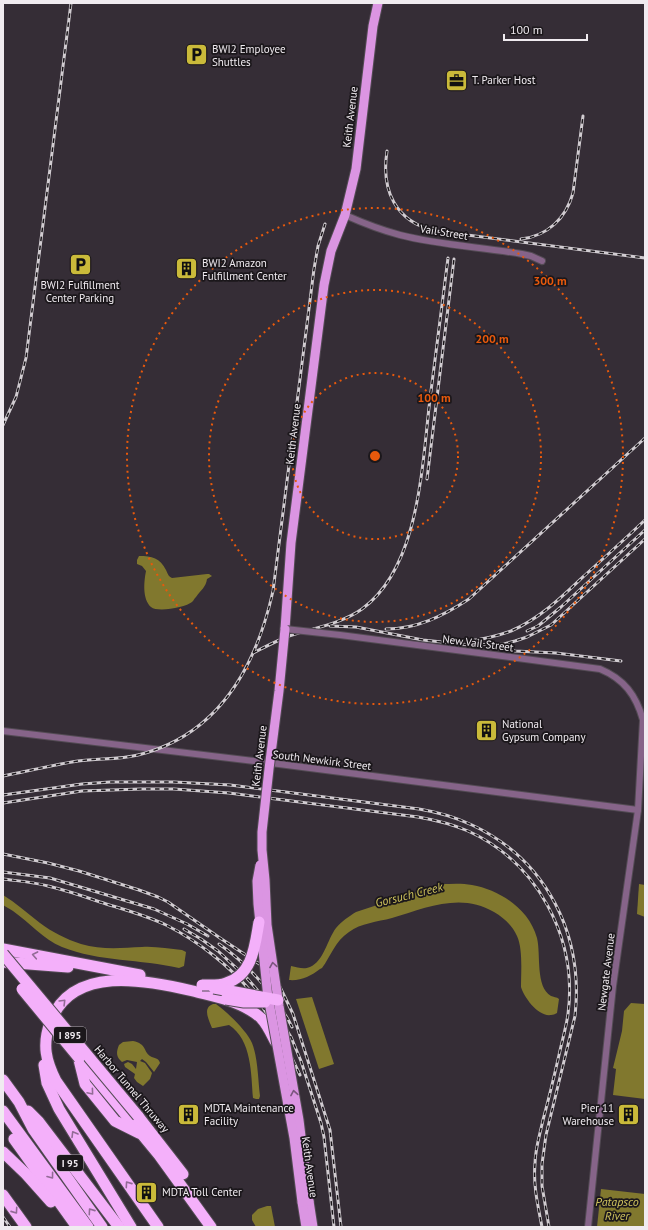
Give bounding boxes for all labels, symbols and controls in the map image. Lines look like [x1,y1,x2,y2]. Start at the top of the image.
scale bar [504,16,587,42]
text: 100 m [510,22,543,37]
parking icon: BWI2 Employee Shuttles [183,42,209,68]
place label: BWI2 Employee Shuttles [212,42,286,69]
office icon: T. Parker Host [444,67,470,93]
place label: T. Parker Host [472,73,536,87]
street label: Keith Avenue [339,85,361,148]
street label: Vail Street [418,221,469,243]
parking icon: BWI2 Fulfillment Center Parking [67,252,93,278]
building icon: BWI2 Amazon Fulfillment Center [173,256,199,282]
place label: BWI2 Amazon Fulfillment Center [202,256,287,283]
text: 300 m [533,273,567,288]
place label: BWI2 Fulfillment Center Parking [40,278,120,305]
text: 200 m [475,331,509,346]
text: 100 m [417,390,451,405]
street label: Keith Avenue [282,402,304,465]
centre of rings [368,449,382,463]
street label: New Vail Street [442,632,515,654]
building icon: National Gypsum Company [473,717,499,743]
place label: National Gypsum Company [502,717,586,744]
street label: Keith Avenue [248,724,270,787]
street label: South Newkirk Street [272,747,372,773]
water label: Gorsuch Creek [374,879,445,910]
street label: Newgate Avenue [594,932,618,1012]
one-way arrow [32,951,38,959]
one-way arrow [269,962,277,968]
one-way arrow [59,999,66,1007]
road number: I 895 [54,1027,86,1043]
street label: Harbor Tunnel Thruway [91,1043,173,1136]
one-way arrow [87,1087,94,1095]
one-way arrow [290,1090,299,1096]
building icon: MDTA Maintenance Facility [175,1101,201,1127]
place label: MDTA Maintenance Facility [204,1101,294,1128]
place label: Pier 11 Warehouse [562,1101,614,1128]
building icon: Pier 11 Warehouse [616,1101,642,1127]
one-way arrow [72,1131,79,1138]
street label: Keith Avenue [299,1136,321,1199]
road number: I 95 [57,1155,83,1171]
one-way arrow [46,1172,53,1179]
building icon: MDTA Toll Center [134,1179,160,1205]
one-way arrow [125,1181,133,1188]
place label: MDTA Toll Center [162,1185,242,1199]
water label: Patapsco River [595,1194,639,1223]
one-way arrow [10,1207,18,1214]
one-way arrow [88,1208,96,1215]

